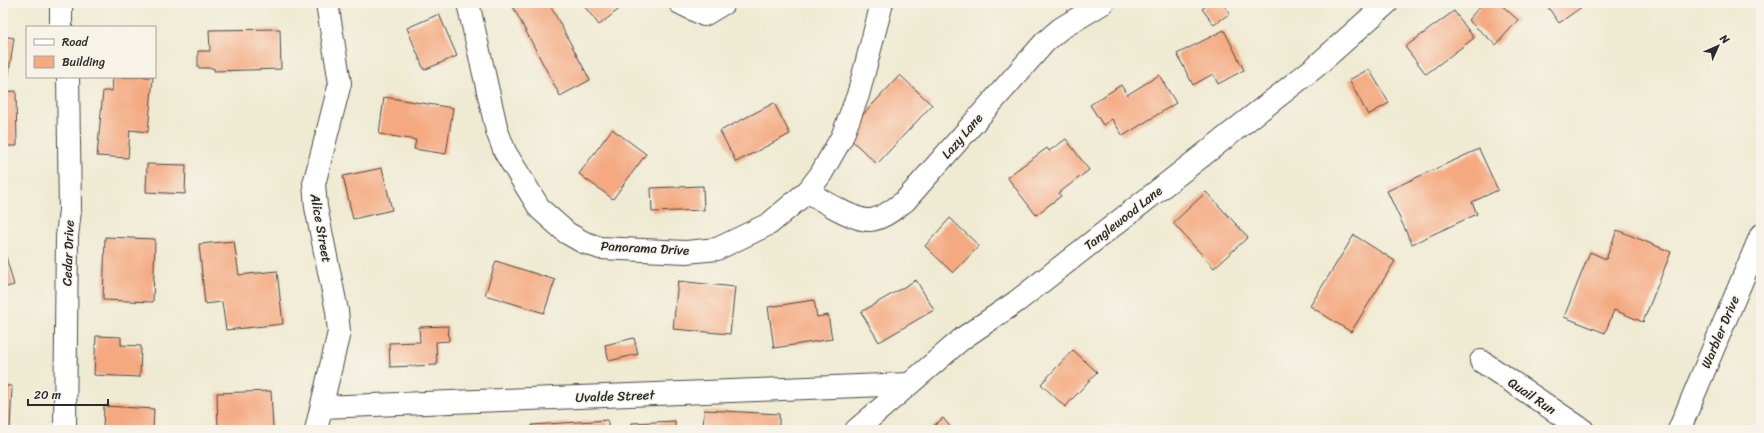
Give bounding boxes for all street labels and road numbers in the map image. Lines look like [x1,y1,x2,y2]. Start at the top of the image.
street label: Lazy Lane [935,108,989,164]
street label: Tanglewood Lane [1079,180,1167,256]
street label: Alice Street [303,191,338,265]
street label: Cedar Drive [55,219,81,287]
street label: Panorama Drive [600,234,690,262]
street label: Warbler Drive [1694,292,1746,372]
street label: Quail Run [1503,371,1561,421]
street label: Uvalde Street [575,383,656,409]

